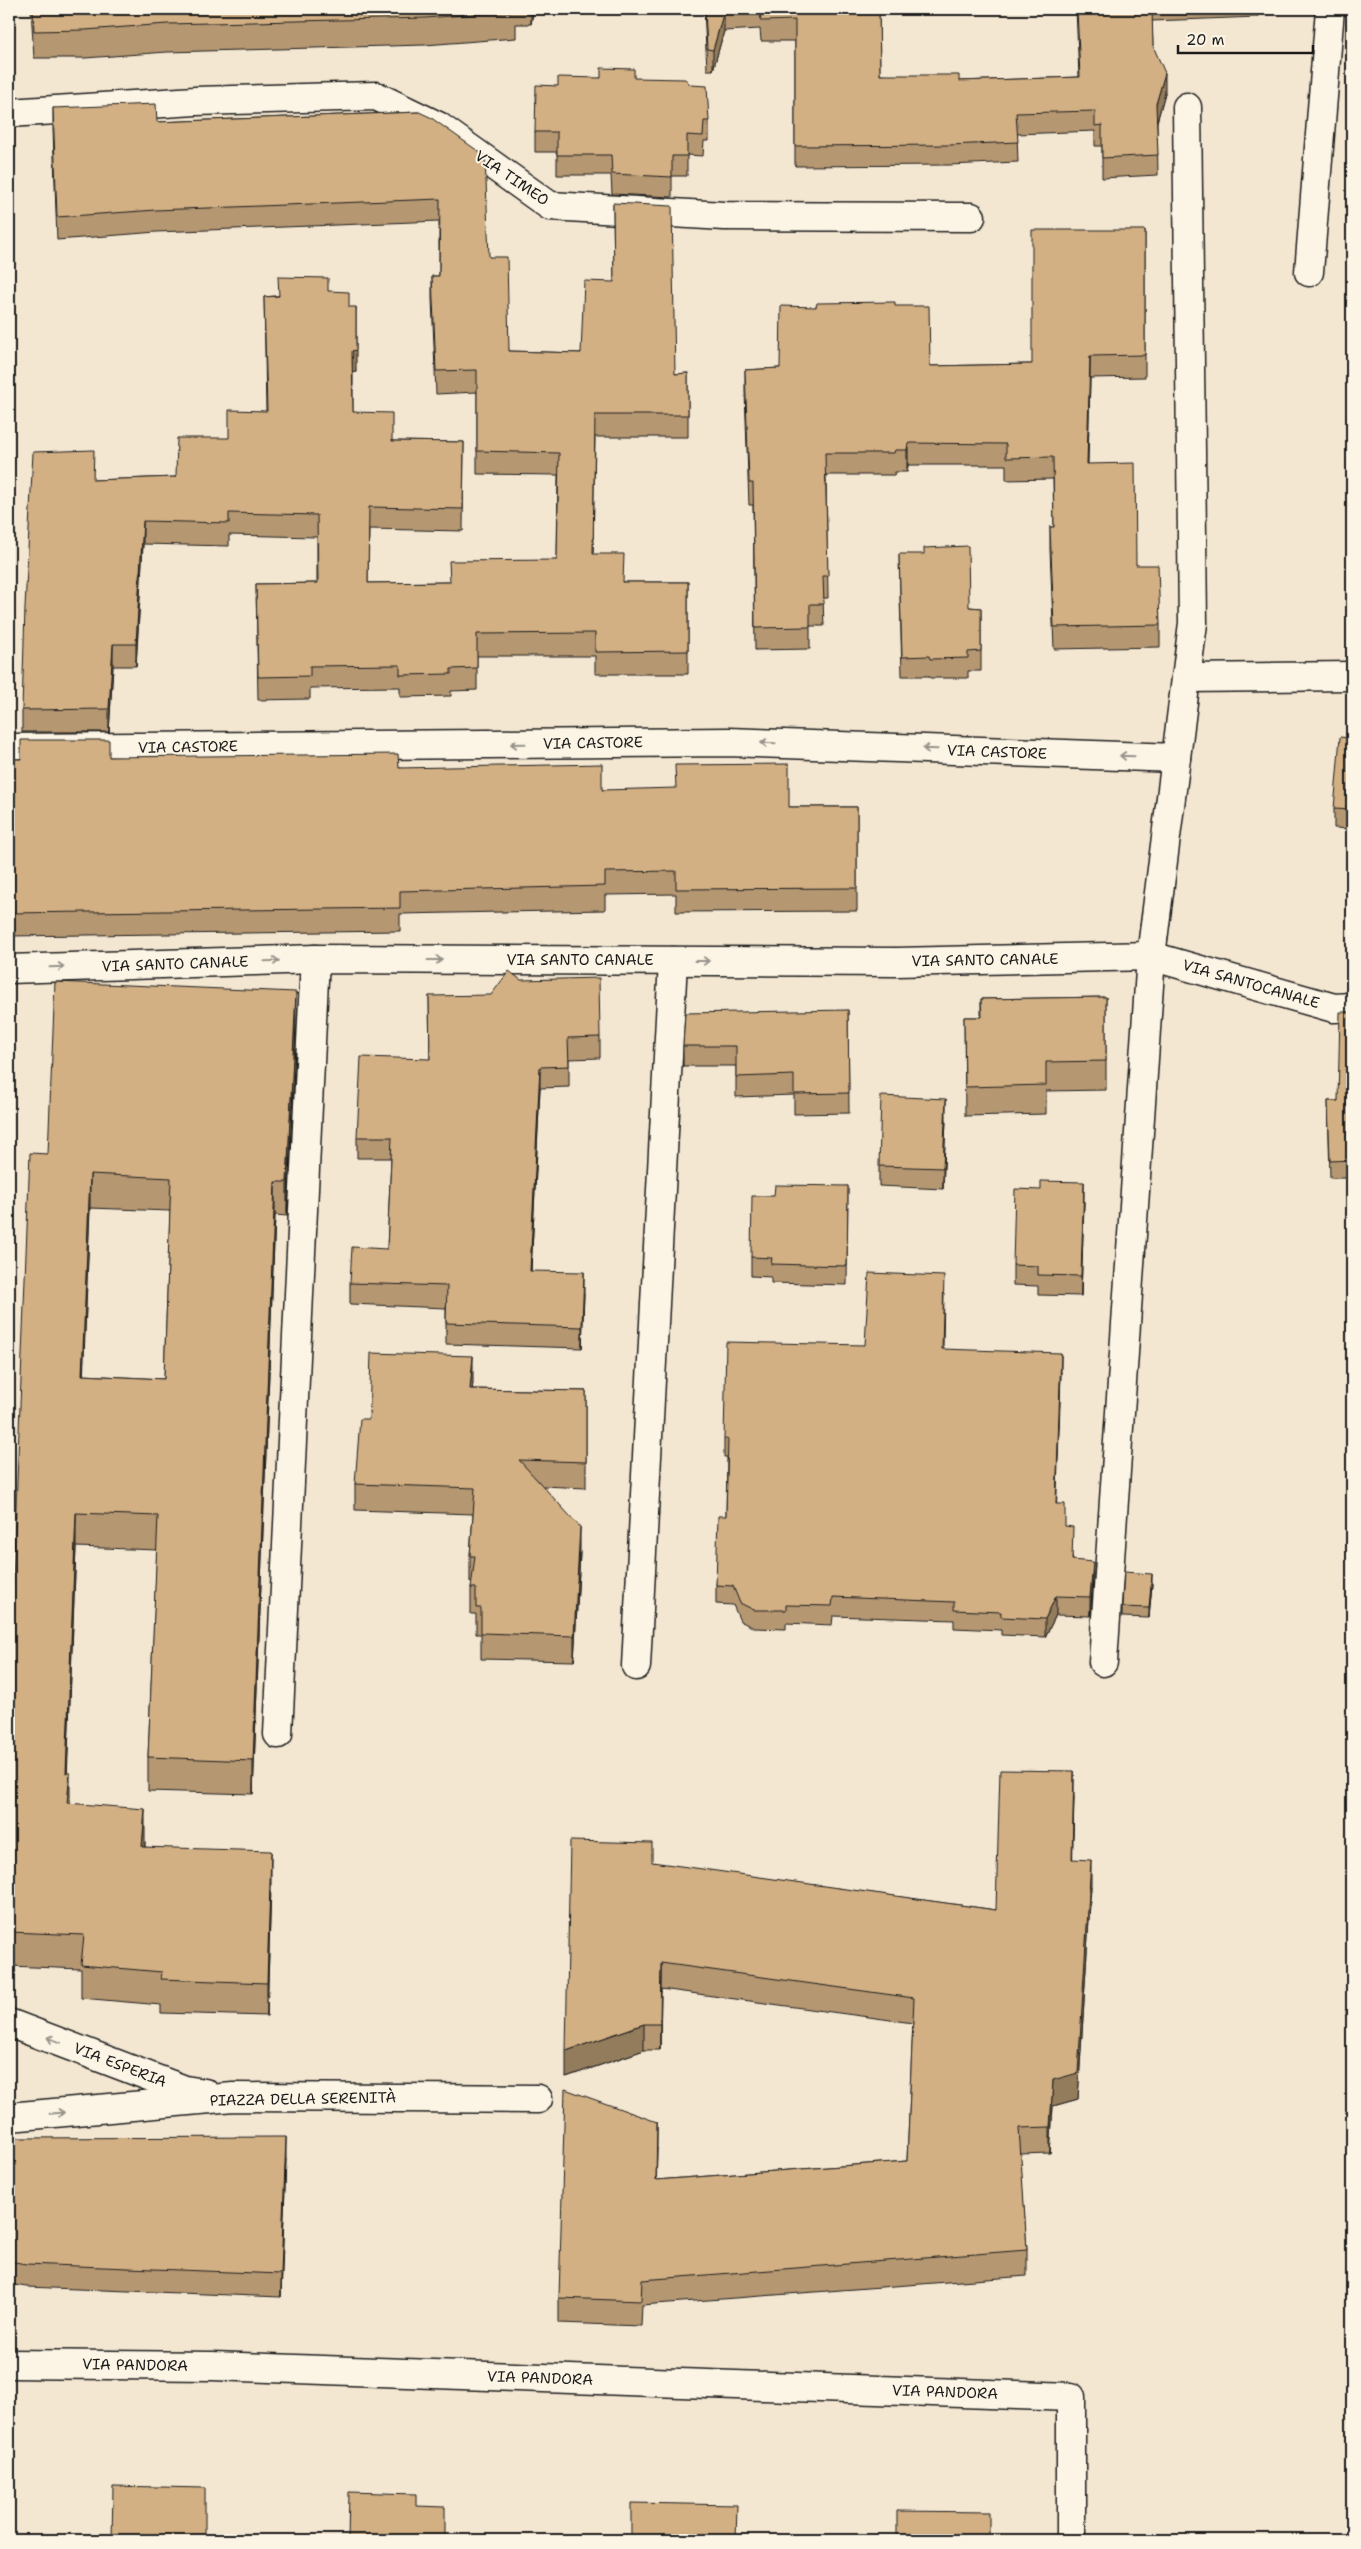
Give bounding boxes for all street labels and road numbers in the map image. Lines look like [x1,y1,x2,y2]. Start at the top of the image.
street label: VIA TIMEO [471,146,553,210]
street label: VIA CASTORE [543,732,643,754]
street label: VIA CASTORE [138,736,238,758]
street label: VIA CASTORE [947,740,1047,764]
street label: VIA SANTO CANALE [911,949,1059,971]
street label: VIA SANTO CANALE [506,950,654,970]
street label: VIA SANTO CANALE [101,951,249,977]
street label: VIA SANTOCANALE [1180,955,1322,1013]
street label: VIA ESPERIA [71,2038,170,2092]
street label: PIAZZA DELLA SERENITÀ [209,2086,397,2111]
street label: VIA PANDORA [82,2354,188,2376]
street label: VIA PANDORA [487,2366,593,2390]
street label: VIA PANDORA [892,2380,998,2404]

